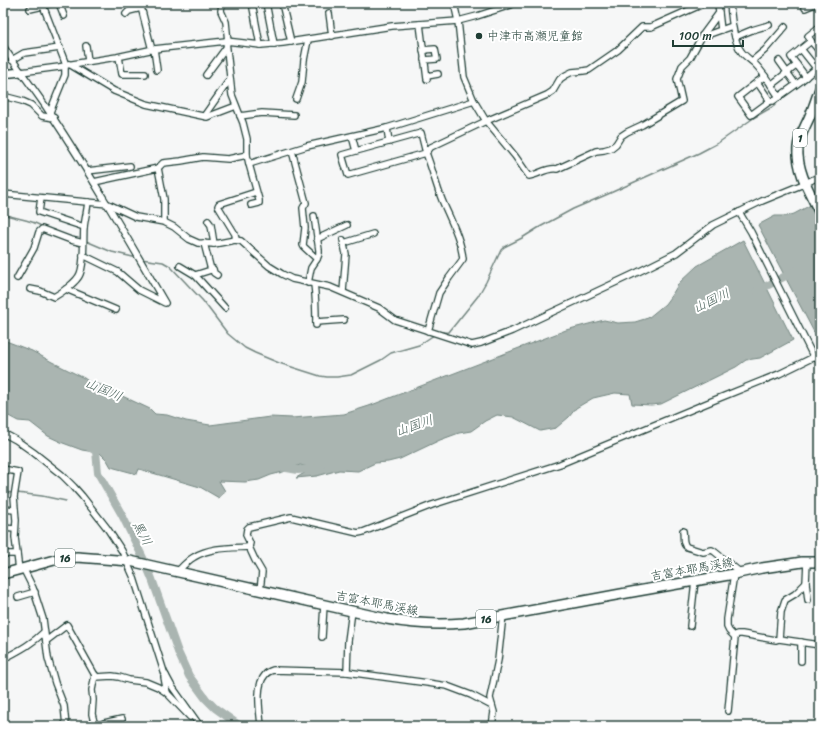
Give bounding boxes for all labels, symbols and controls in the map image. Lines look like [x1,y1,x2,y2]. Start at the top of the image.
scale bar [673,22,743,48]
place label: 中津市高瀬児童館 [487,25,583,47]
text: 100 m [679,25,712,47]
marker: 中津市高瀬児童館 [474,31,484,41]
road number: 1 [793,129,807,147]
water label: 山国川 [689,282,734,319]
water label: 山国川 [81,371,126,408]
water label: 山国川 [392,408,436,443]
water label: 黒川 [126,516,159,550]
road number: 16 [55,549,75,567]
street label: 吉富本耶馬渓線 [649,551,735,587]
street label: 吉富本耶馬渓線 [334,584,420,622]
road number: 16 [476,610,496,628]

